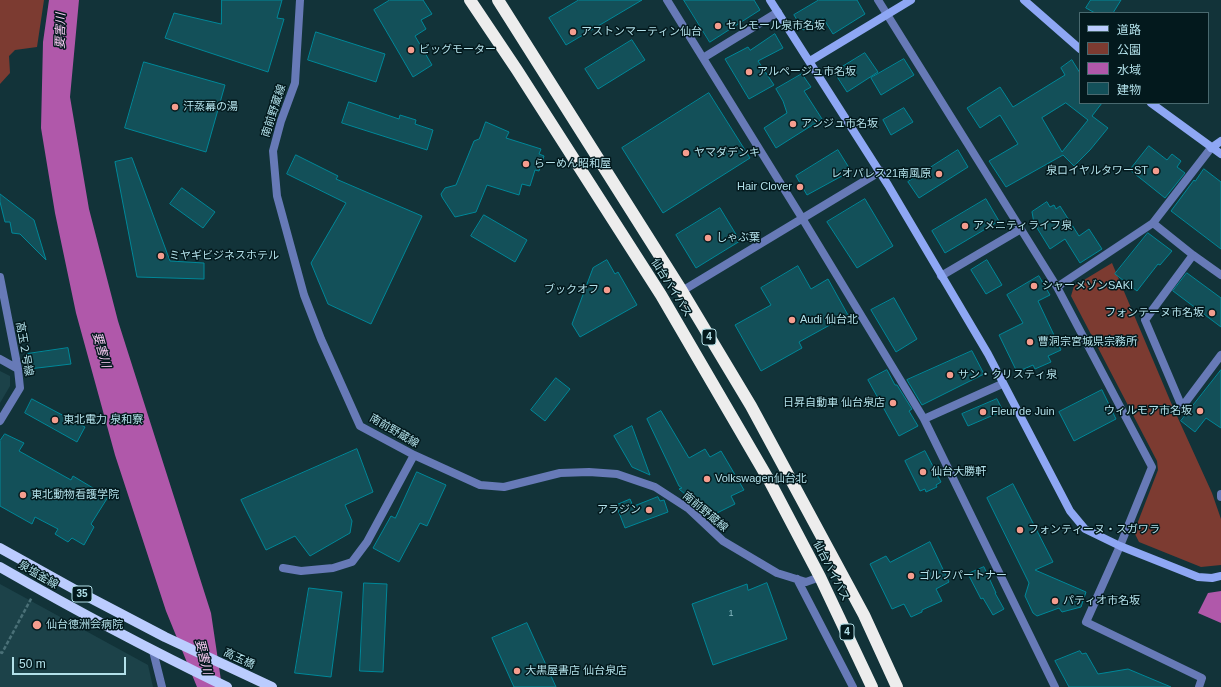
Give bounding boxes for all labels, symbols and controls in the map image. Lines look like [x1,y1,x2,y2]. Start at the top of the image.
legend [1079,12,1209,104]
water label: 要害川 [53,13,69,49]
place label: セレモール泉市名坂 [726,19,825,33]
marker: セレモール泉市名坂 [713,21,723,31]
text: 道路 [1117,23,1141,37]
place label: アストンマーティン仙台 [581,25,702,39]
marker: アストンマーティン仙台 [568,27,578,37]
place label: ビッグモーター [419,43,496,57]
text: 公園 [1117,43,1141,57]
marker: ビッグモーター [406,45,416,55]
text: 水域 [1117,63,1141,77]
place label: アルページュ市名坂 [757,65,856,79]
marker: アルページュ市名坂 [744,67,754,77]
street label: 南前野蔵線 [259,83,289,139]
text: 建物 [1117,83,1141,97]
place label: 汗蒸幕の湯 [183,100,238,114]
marker: 汗蒸幕の湯 [170,102,180,112]
place label: アンジュ市名坂 [801,117,878,131]
marker: アンジュ市名坂 [788,119,798,129]
place label: ヤマダデンキ [694,146,760,160]
marker: ヤマダデンキ [681,148,691,158]
place label: らーめん昭和屋 [534,157,611,171]
marker: らーめん昭和屋 [521,159,531,169]
place label: 泉ロイヤルタワーST [1046,164,1148,178]
marker: 泉ロイヤルタワーST [1151,166,1161,176]
place label: レオパレス21南風原 [831,167,931,181]
marker: レオパレス21南風原 [934,169,944,179]
place label: Hair Clover [737,180,792,194]
marker: Hair Clover [795,182,805,192]
place label: アメニティライフ泉 [973,219,1072,233]
marker: アメニティライフ泉 [960,221,970,231]
place label: しゃぶ葉 [716,231,760,245]
marker: しゃぶ葉 [703,233,713,243]
place label: ミヤギビジネスホテル [169,249,279,263]
marker: ミヤギビジネスホテル [156,251,166,261]
street label: 仙台バイパス [648,257,694,319]
place label: シャーメゾンSAKI [1042,279,1133,293]
marker: シャーメゾンSAKI [1029,281,1039,291]
place label: ブックオフ [544,283,599,297]
marker: ブックオフ [602,285,612,295]
place label: フォンテーヌ市名坂 [1105,306,1204,320]
marker: フォンテーヌ市名坂 [1207,308,1217,318]
place label: Audi 仙台北 [800,313,858,327]
marker: Audi 仙台北 [787,315,797,325]
street label: 高玉２号線 [13,321,35,377]
road number: 4 [702,329,716,345]
water label: 要害川 [89,331,113,369]
place label: 曹洞宗宮城県宗務所 [1038,335,1137,349]
marker: 曹洞宗宮城県宗務所 [1025,337,1035,347]
place label: サン・クリスティ泉 [958,368,1057,382]
marker: サン・クリスティ泉 [945,370,955,380]
place label: 日昇自動車 仙台泉店 [783,396,885,410]
marker: 日昇自動車 仙台泉店 [888,398,898,408]
place label: ウィルモア市名坂 [1104,404,1192,418]
place label: Fleur de Juin [991,405,1055,419]
marker: ウィルモア市名坂 [1195,406,1205,416]
marker: Fleur de Juin [978,407,988,417]
street label: 南前野蔵線 [367,412,421,450]
place label: 東北電力 泉和寮 [63,413,143,427]
marker: 東北電力 泉和寮 [50,415,60,425]
place label: 仙台大勝軒 [931,465,986,479]
marker: 仙台大勝軒 [918,467,928,477]
place label: Volkswagen仙台北 [715,472,807,486]
marker: Volkswagen仙台北 [702,474,712,484]
place label: 東北動物看護学院 [31,488,119,502]
street label: 南前野蔵線 [680,489,730,535]
marker: 東北動物看護学院 [18,490,28,500]
place label: アラジン [597,503,641,517]
marker: アラジン [644,505,654,515]
place label: フォンティーヌ・スガワラ [1028,523,1160,537]
marker: フォンティーヌ・スガワラ [1015,525,1025,535]
street label: 仙台バイパス [810,539,852,603]
street label: 泉塩釜線 [16,558,60,592]
place label: ゴルフパートナー [919,569,1007,583]
marker: ゴルフパートナー [906,571,916,581]
road number: 35 [72,586,92,602]
place label: パティオ市名坂 [1063,594,1140,608]
marker: パティオ市名坂 [1050,596,1060,606]
house number: 1 [728,609,734,619]
place label: 仙台徳洲会病院 [46,618,123,632]
marker: 仙台徳洲会病院 [31,619,43,631]
road number: 4 [840,624,854,640]
water label: 要害川 [192,638,214,676]
street label: 高玉橋 [221,646,257,672]
scale bar [14,649,128,675]
text: 50 m [19,657,46,671]
place label: 大黒屋書店 仙台泉店 [525,664,627,678]
marker: 大黒屋書店 仙台泉店 [512,666,522,676]

